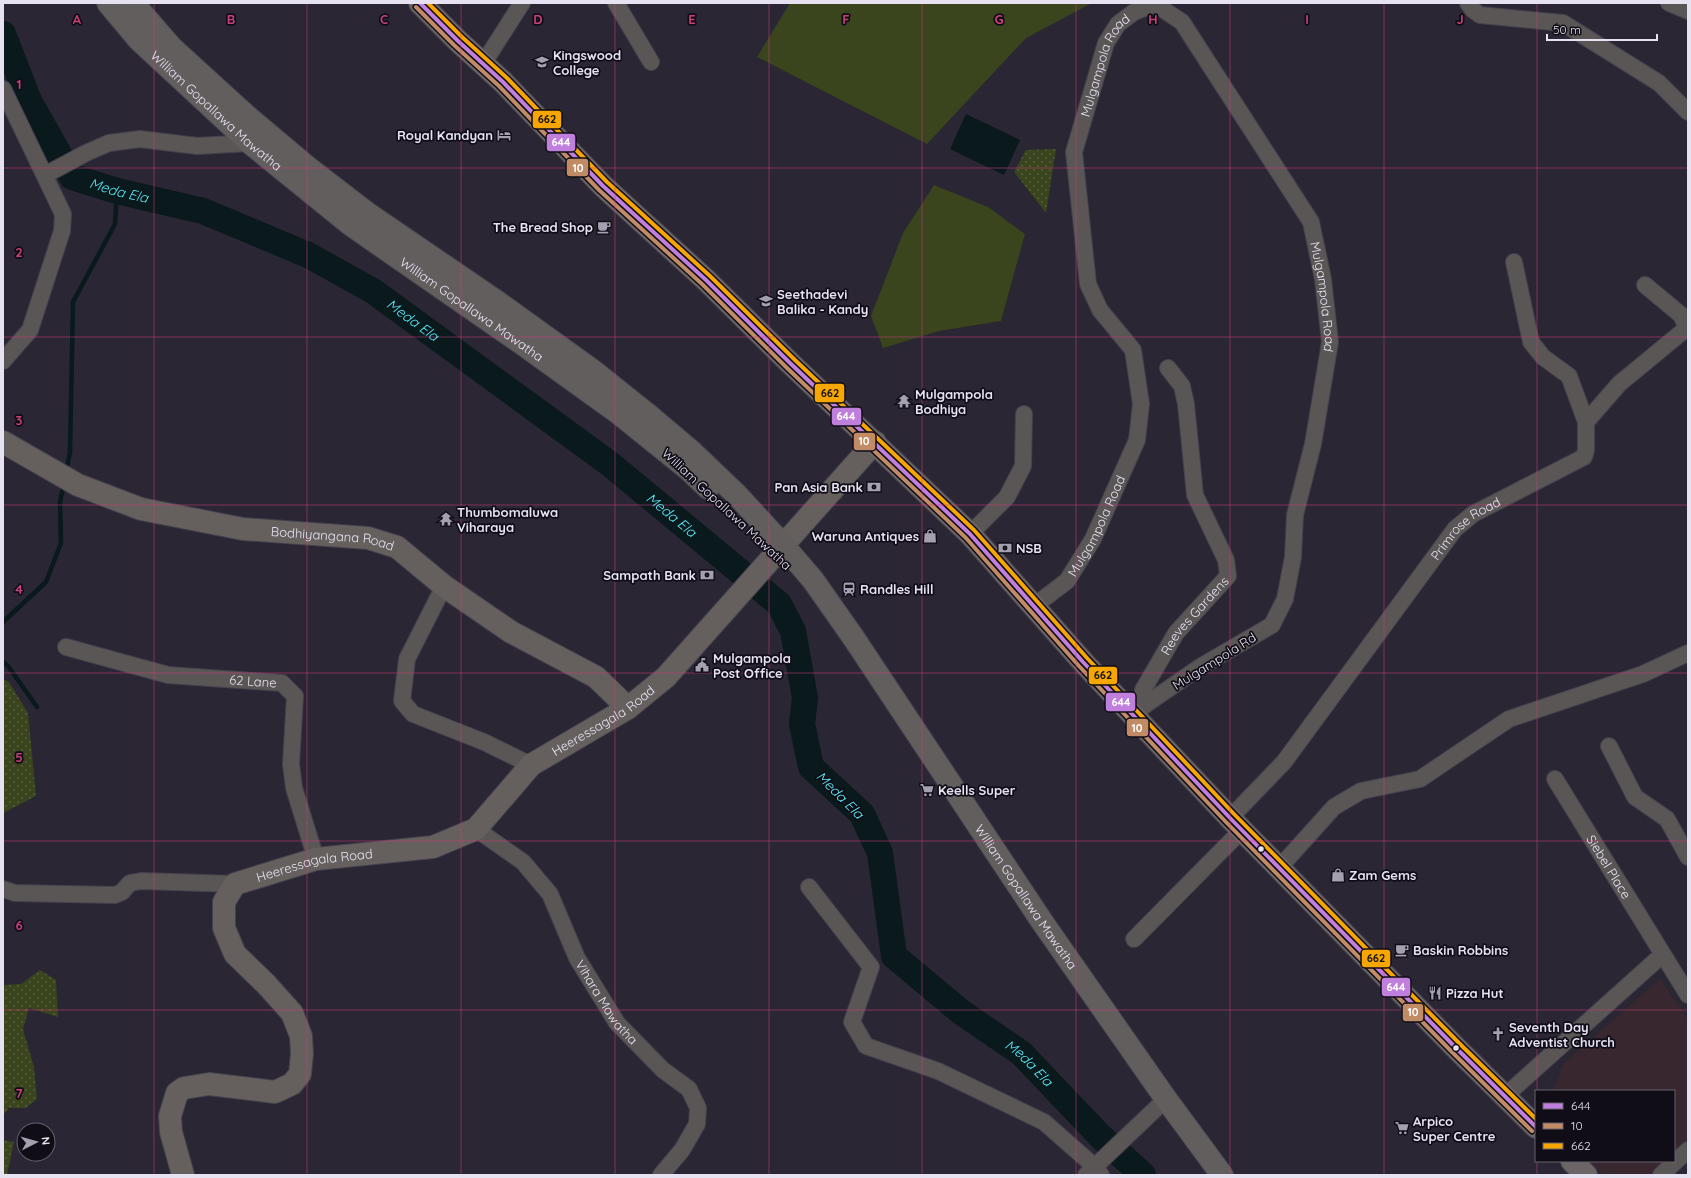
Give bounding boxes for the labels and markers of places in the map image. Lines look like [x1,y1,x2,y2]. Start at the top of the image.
place label: Kingswood College [553,47,621,78]
school or university icon: Kingswood College [534,54,550,70]
place label: Royal Kandyan [397,127,493,143]
hotel icon: Royal Kandyan [496,127,512,143]
place label: The Bread Shop [493,219,593,235]
cafe icon: The Bread Shop [596,219,612,235]
place label: Seethadevi Balika - Kandy [777,286,868,317]
school or university icon: Seethadevi Balika - Kandy [758,293,774,309]
place label: Mulgampola Bodhiya [915,386,993,417]
temple icon: Mulgampola Bodhiya [896,393,912,409]
place label: Pan Asia Bank [774,479,863,495]
bank icon: Pan Asia Bank [866,479,882,495]
place label: Thumbomaluwa Viharaya [457,504,558,535]
temple icon: Thumbomaluwa Viharaya [438,511,454,527]
place label: Waruna Antiques [812,528,919,544]
shop icon: Waruna Antiques [922,528,938,544]
bank icon: NSB [997,540,1013,556]
place label: NSB [1016,540,1042,556]
place label: Sampath Bank [603,567,696,583]
bank icon: Sampath Bank [699,567,715,583]
station icon: Randles Hill [841,581,857,597]
place label: Randles Hill [860,581,933,597]
place label: Mulgampola Post Office [713,650,791,681]
public building icon: Mulgampola Post Office [694,657,710,673]
supermarket icon: Keells Super [919,782,935,798]
place label: Keells Super [938,782,1016,798]
unlabelled marker [1256,844,1266,854]
shop icon: Zam Gems [1330,867,1346,883]
place label: Zam Gems [1349,867,1416,883]
cafe icon: Baskin Robbins [1394,942,1410,958]
place label: Baskin Robbins [1413,942,1508,958]
restaurant icon: Pizza Hut [1427,985,1443,1001]
place label: Pizza Hut [1446,985,1504,1001]
place label: Seventh Day Adventist Church [1509,1019,1615,1050]
church icon: Seventh Day Adventist Church [1490,1026,1506,1042]
unlabelled marker [1451,1043,1461,1053]
place label: Arpico Super Centre [1413,1113,1496,1144]
supermarket icon: Arpico Super Centre [1394,1120,1410,1136]

